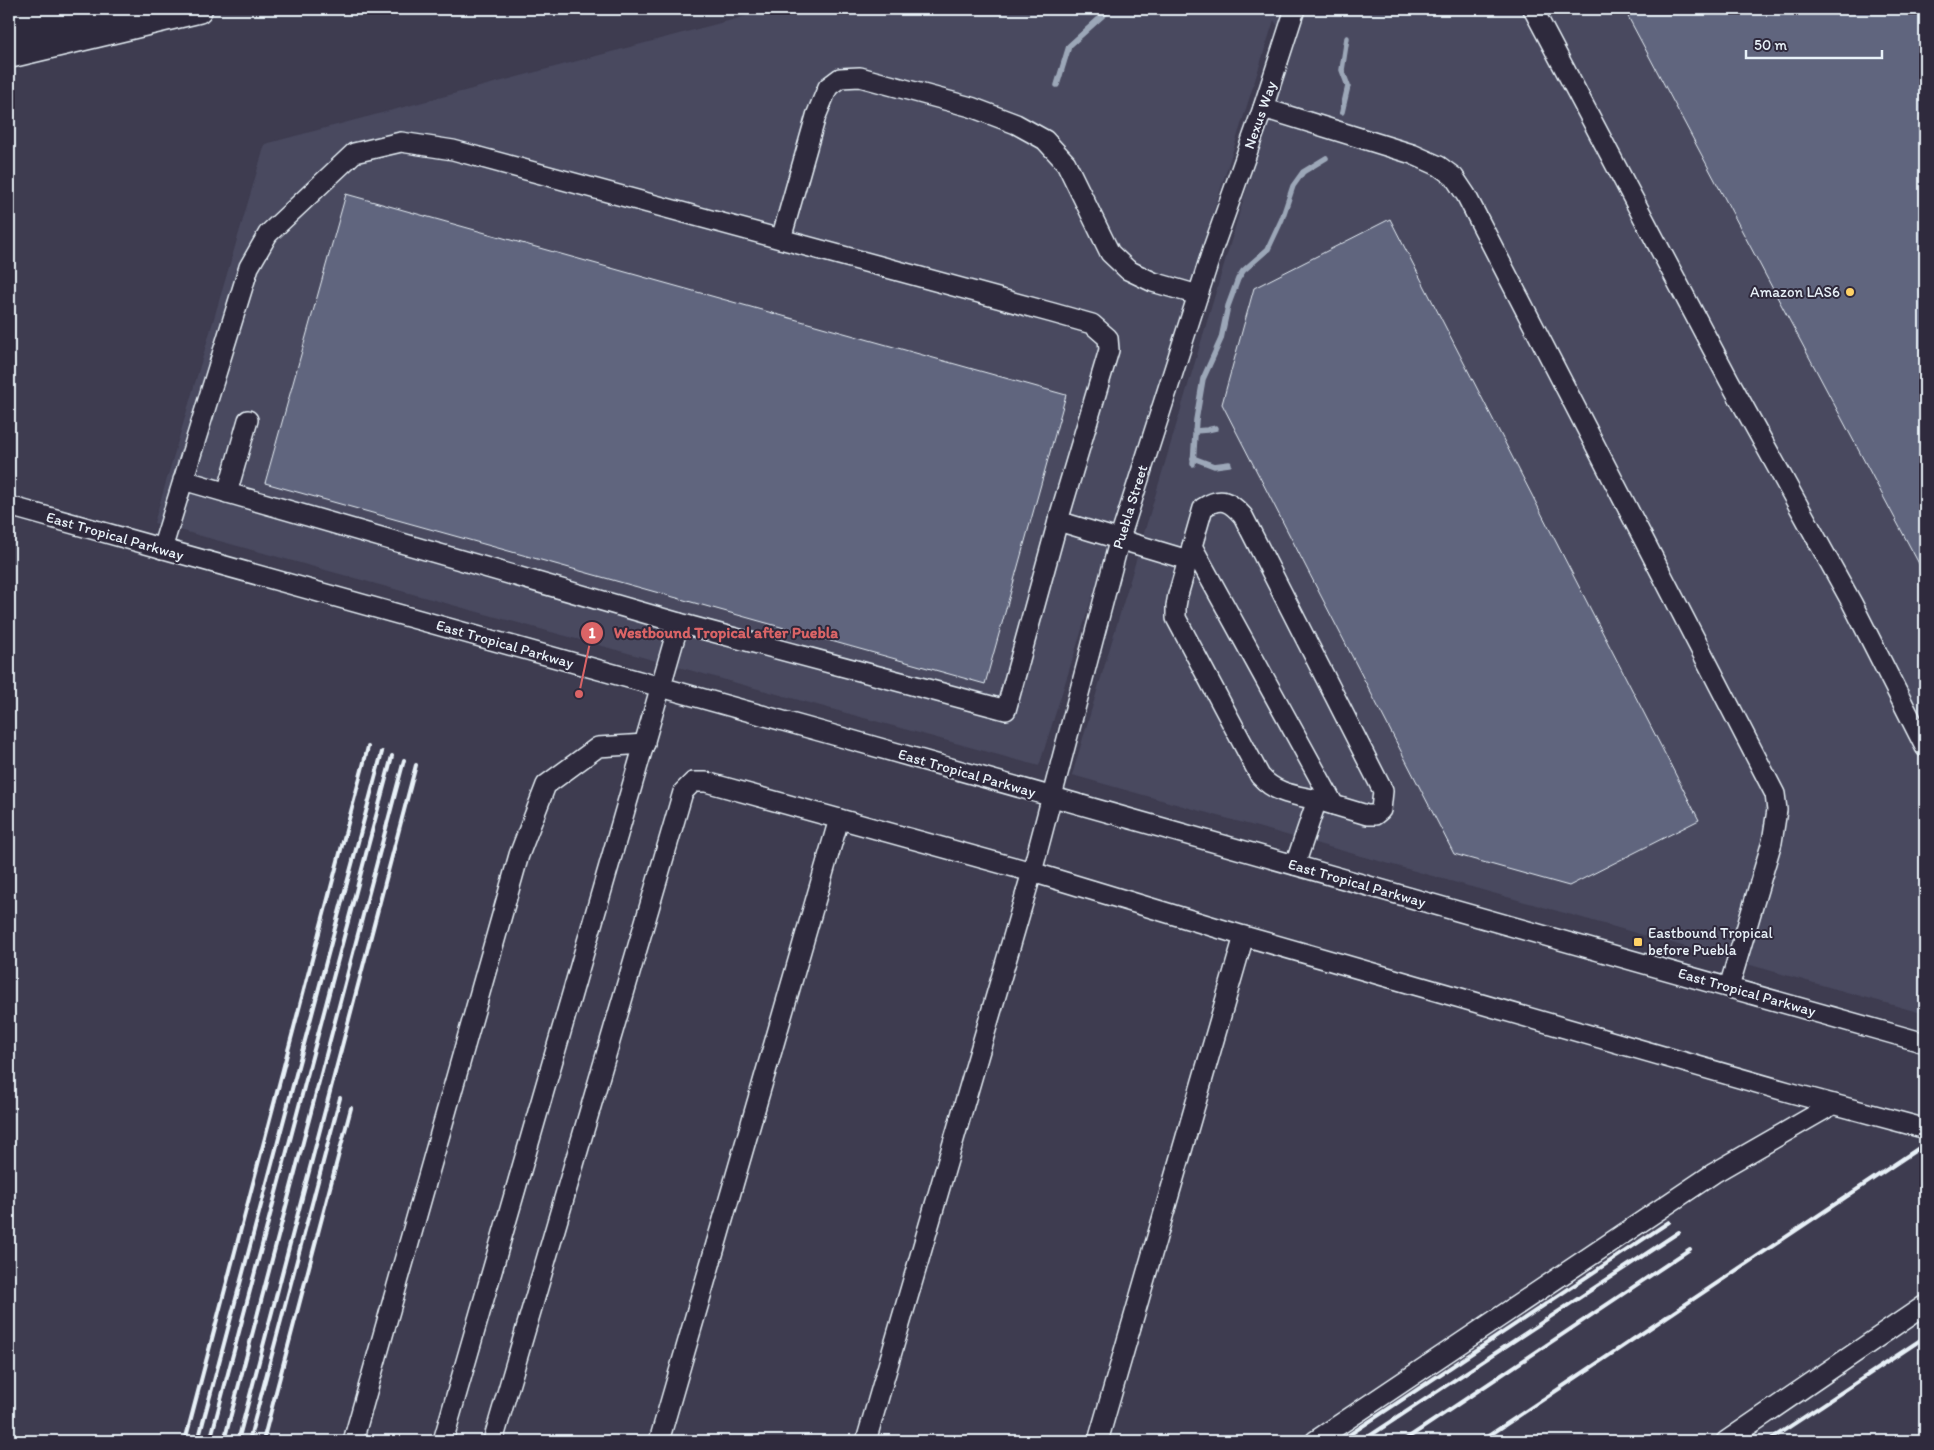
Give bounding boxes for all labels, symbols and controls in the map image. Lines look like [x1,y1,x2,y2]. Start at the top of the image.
scale bar [1746,28,1883,60]
text: 50 m [1754,36,1787,54]
street label: Nexus Way [1240,79,1280,151]
place label: Amazon LAS6 [1750,283,1840,301]
marker: Amazon LAS6 [1844,286,1856,298]
street label: Puebla Street [1109,462,1151,551]
street label: East Tropical Parkway [44,508,186,564]
street label: East Tropical Parkway [434,616,576,672]
callout: Westbound Tropical after Puebla [580,617,848,648]
text: Westbound Tropical after Puebla [614,623,838,643]
text: 1 [589,624,596,642]
street label: East Tropical Parkway [896,745,1038,801]
street label: East Tropical Parkway [1286,855,1428,911]
place label: Eastbound Tropical before Puebla [1648,924,1773,959]
marker: Eastbound Tropical before Puebla [1632,936,1644,948]
street label: East Tropical Parkway [1676,964,1818,1020]

